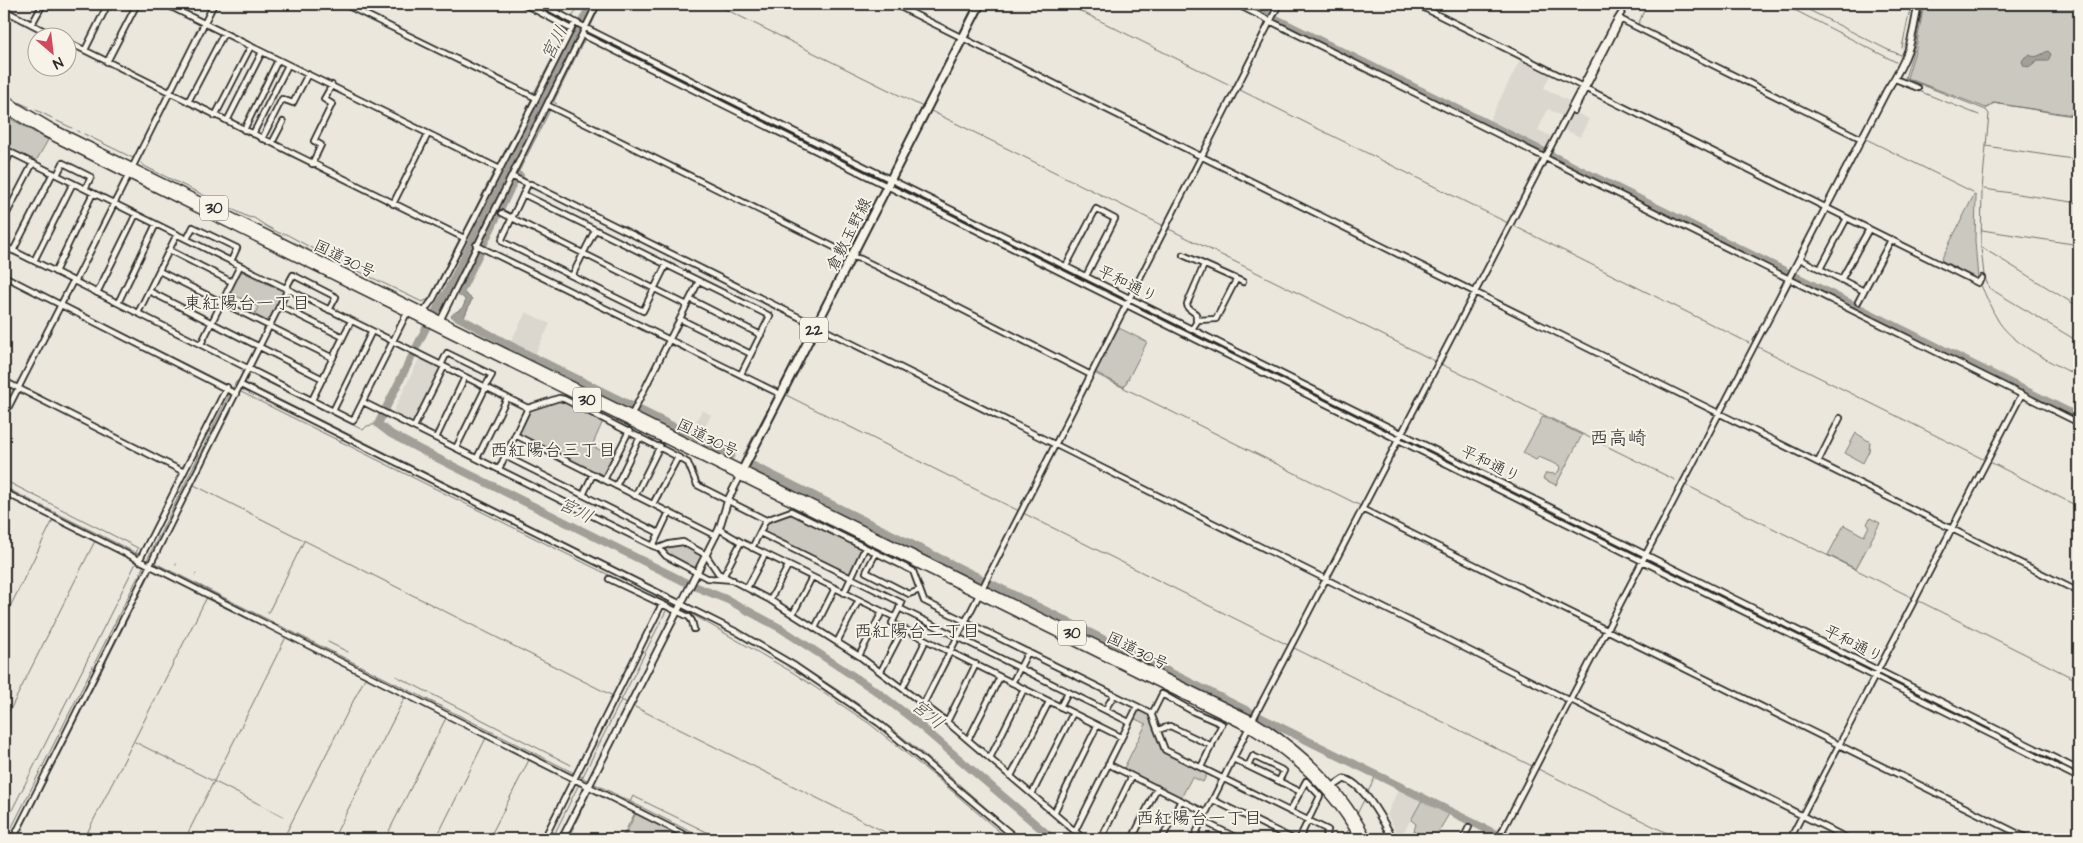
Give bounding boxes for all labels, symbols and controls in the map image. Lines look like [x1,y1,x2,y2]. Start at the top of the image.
water label: 宮川 [535,22,574,65]
north arrow [28,28,78,78]
text: N [49,52,66,74]
street label: 倉敷玉野線 [821,194,877,275]
road number: 30 [200,196,228,220]
street label: 国道30号 [310,234,379,283]
street label: 平和通り [1094,260,1161,308]
district label: 東紅陽台一丁目 [184,291,310,316]
road number: 22 [800,318,828,342]
road number: 30 [573,388,601,412]
street label: 国道30号 [673,413,742,462]
district label: 西高崎 [1589,425,1647,452]
district label: 西紅陽台三丁目 [490,438,616,463]
street label: 平和通り [1457,440,1524,488]
water label: 宮川 [554,491,597,530]
district label: 西紅陽台二丁目 [854,619,980,644]
road number: 30 [1058,620,1086,646]
street label: 平和通り [1820,620,1887,668]
street label: 国道30号 [1103,626,1172,675]
water label: 宮川 [906,693,950,736]
district label: 西紅陽台一丁目 [1136,806,1262,831]

